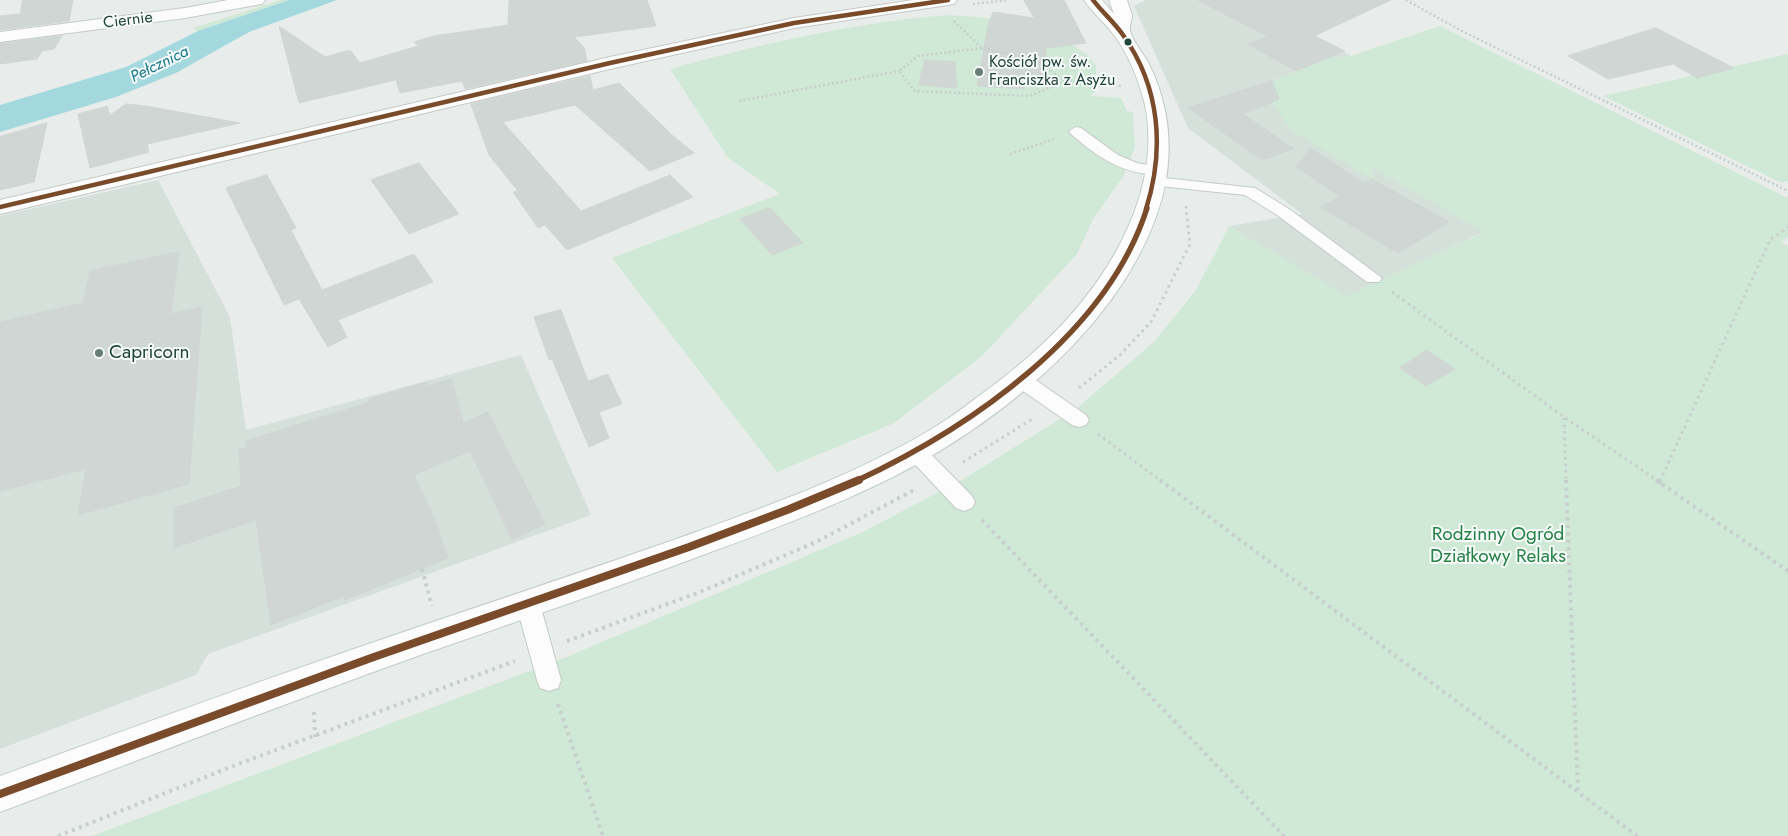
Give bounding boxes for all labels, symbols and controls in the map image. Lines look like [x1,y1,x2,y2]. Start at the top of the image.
street label: Ciernie [102,8,154,34]
unlabelled marker [1123,37,1133,47]
water label: Pełcznica [128,43,192,87]
place label: Kościół pw. św. Franciszka z Asyżu [989,53,1115,91]
marker: Kościół pw. św. Franciszka z Asyżu [973,66,985,78]
place label: Capricorn [109,342,189,364]
marker: Capricorn [93,347,105,359]
park label: Rodzinny Ogród Działkowy Relaks [1430,524,1566,568]

